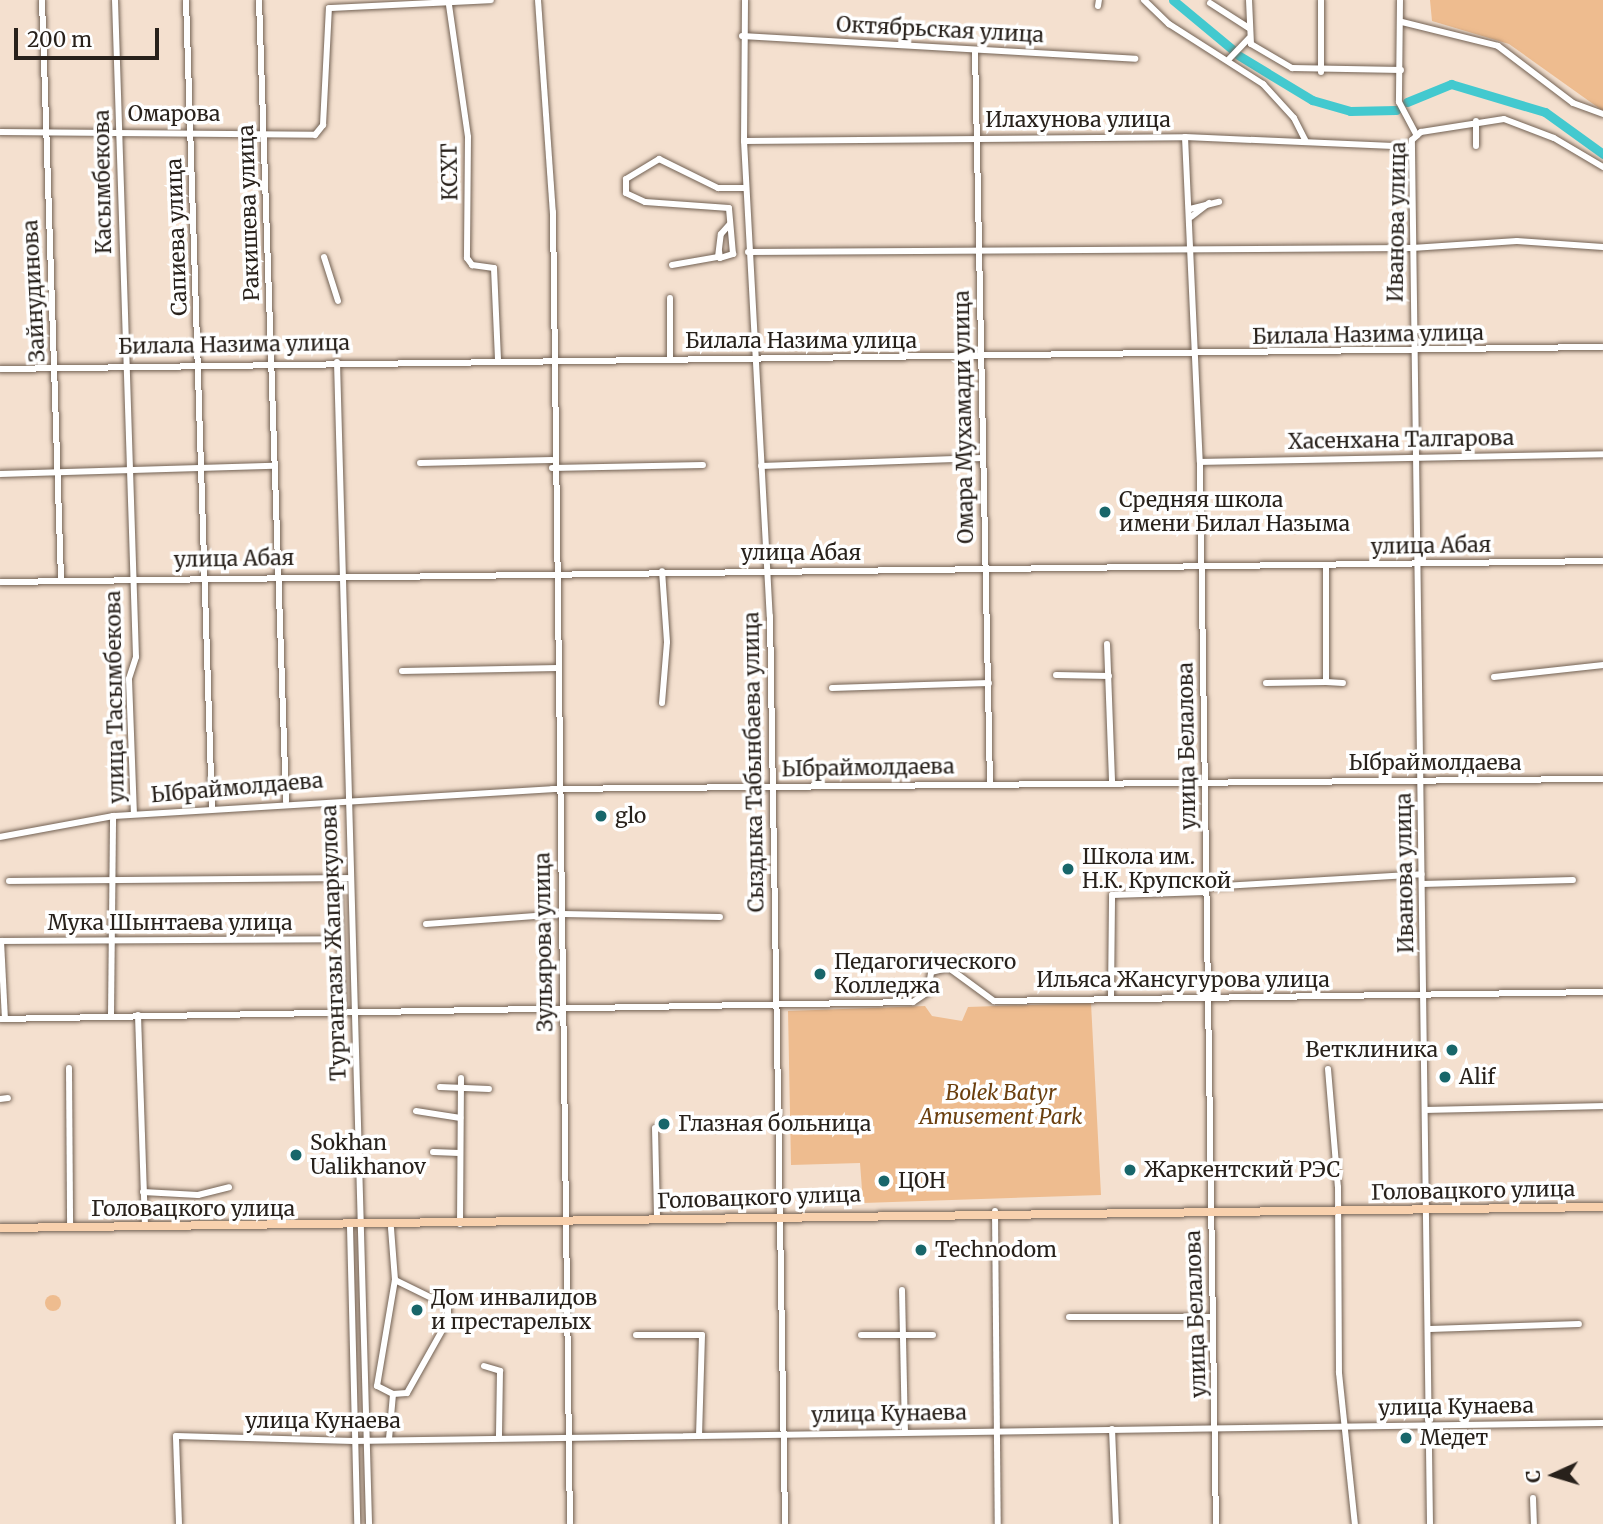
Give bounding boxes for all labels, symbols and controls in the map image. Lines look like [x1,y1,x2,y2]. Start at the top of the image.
street label: Октябрьская улица [835,12,1045,48]
scale bar [18,14,163,58]
text: 200 m [27,26,92,53]
street label: Омарова [128,101,220,127]
street label: Илахунова улица [985,107,1171,133]
street label: Касымбекова [89,110,117,254]
street label: Ракишева улица [233,124,265,302]
street label: Иванова улица [1383,142,1411,302]
street label: КСХТ [437,143,463,201]
street label: Сапиева улица [162,158,192,316]
street label: Зайнудинова [18,219,50,363]
street label: Омара Мухамади улица [949,290,979,544]
street label: Билала Назима улица [1252,320,1484,350]
street label: Билала Назима улица [685,328,917,354]
street label: Билала Назима улица [118,330,350,360]
street label: Хасенхана Талгарова [1288,425,1514,455]
place label: Средняя школа имени Билал Назыма [1119,487,1350,537]
marker: Средняя школа имени Билал Назыма [1097,504,1113,520]
street label: улица Абая [1371,532,1491,560]
street label: улица Абая [741,540,861,566]
street label: улица Абая [174,545,294,573]
street label: улица Тасымбекова [101,590,129,804]
street label: Сыздыка Табынбаева улица [739,611,769,913]
street label: улица Белалова [1173,662,1201,830]
street label: Ыбраймолдаева [1349,750,1521,776]
street label: Ыбраймолдаева [781,754,955,782]
street label: Ыбраймолдаева [150,768,324,808]
street label: Иванова улица [1391,793,1419,953]
place label: glo [615,803,646,829]
street label: Тургангазы Жапаркулова [317,805,351,1081]
marker: glo [593,808,609,824]
place label: Школа им. Н.К. Крупской [1082,844,1231,894]
street label: Зульярова улица [530,852,558,1032]
marker: Школа им. Н.К. Крупской [1060,861,1076,877]
street label: Мука Шынтаева улица [47,910,293,936]
place label: Педагогического Колледжа [834,949,1016,999]
marker: Педагогического Колледжа [812,966,828,982]
street label: Ильяса Жансугурова улица [1036,967,1330,993]
place label: Ветклиника [1305,1037,1438,1063]
marker: Ветклиника [1444,1042,1460,1058]
place label: Alif [1459,1064,1495,1090]
marker: Alif [1437,1069,1453,1085]
park label: Bolek Batyr Amusement Park [920,1080,1082,1130]
place label: Глазная больница [678,1111,871,1137]
marker: Глазная больница [656,1116,672,1132]
place label: Sokhan Ualikhanov [310,1130,426,1180]
marker: Sokhan Ualikhanov [288,1147,304,1163]
place label: Жаркентский РЭС [1144,1157,1340,1183]
marker: Жаркентский РЭС [1122,1162,1138,1178]
place label: ЦОН [898,1168,946,1194]
marker: ЦОН [876,1173,892,1189]
street label: Головацкого улица [1371,1177,1575,1205]
street label: Головацкого улица [657,1182,861,1214]
street label: Головацкого улица [91,1196,295,1222]
street label: улица Белалова [1180,1230,1212,1398]
place label: Technodom [935,1237,1057,1263]
marker: Technodom [913,1242,929,1258]
place label: Дом инвалидов и престарелых [431,1285,597,1335]
marker: Дом инвалидов и престарелых [409,1302,425,1318]
street label: улица Кунаева [1378,1393,1534,1421]
street label: улица Кунаева [811,1400,967,1428]
street label: улица Кунаева [245,1408,401,1434]
place label: Медет [1420,1425,1488,1451]
marker: Медет [1398,1430,1414,1446]
north arrow [1519,1440,1589,1510]
text: С [1521,1469,1545,1484]

